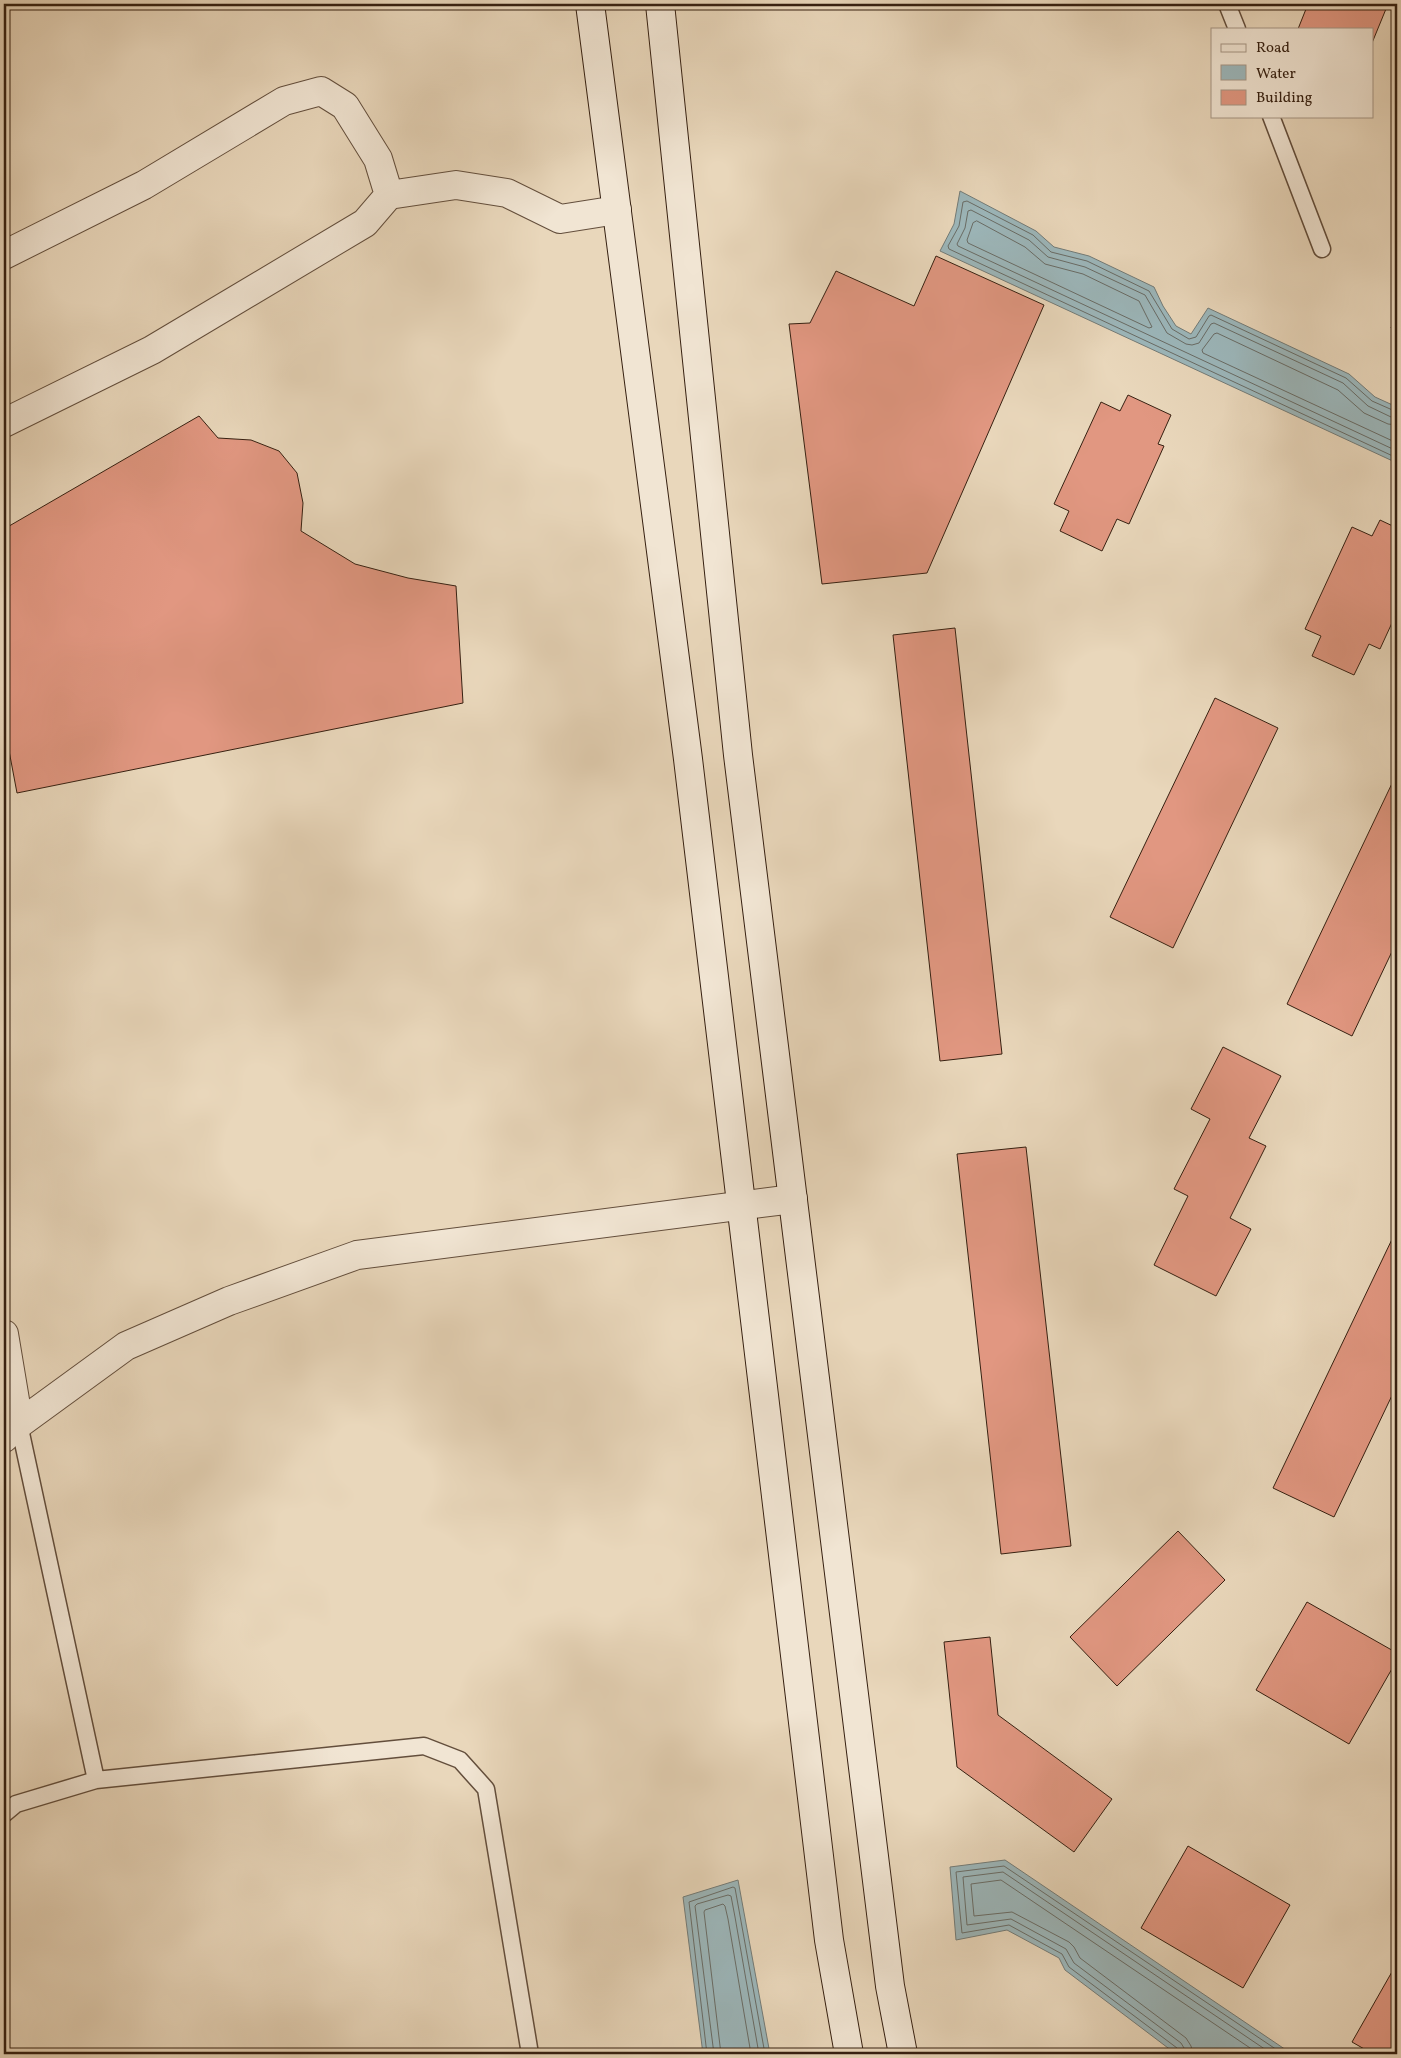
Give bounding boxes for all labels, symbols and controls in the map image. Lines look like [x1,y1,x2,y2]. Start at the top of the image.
legend [1211,28,1374,118]
text: Road [1256,38,1290,59]
text: Water [1256,64,1296,85]
text: Building [1256,88,1313,109]

